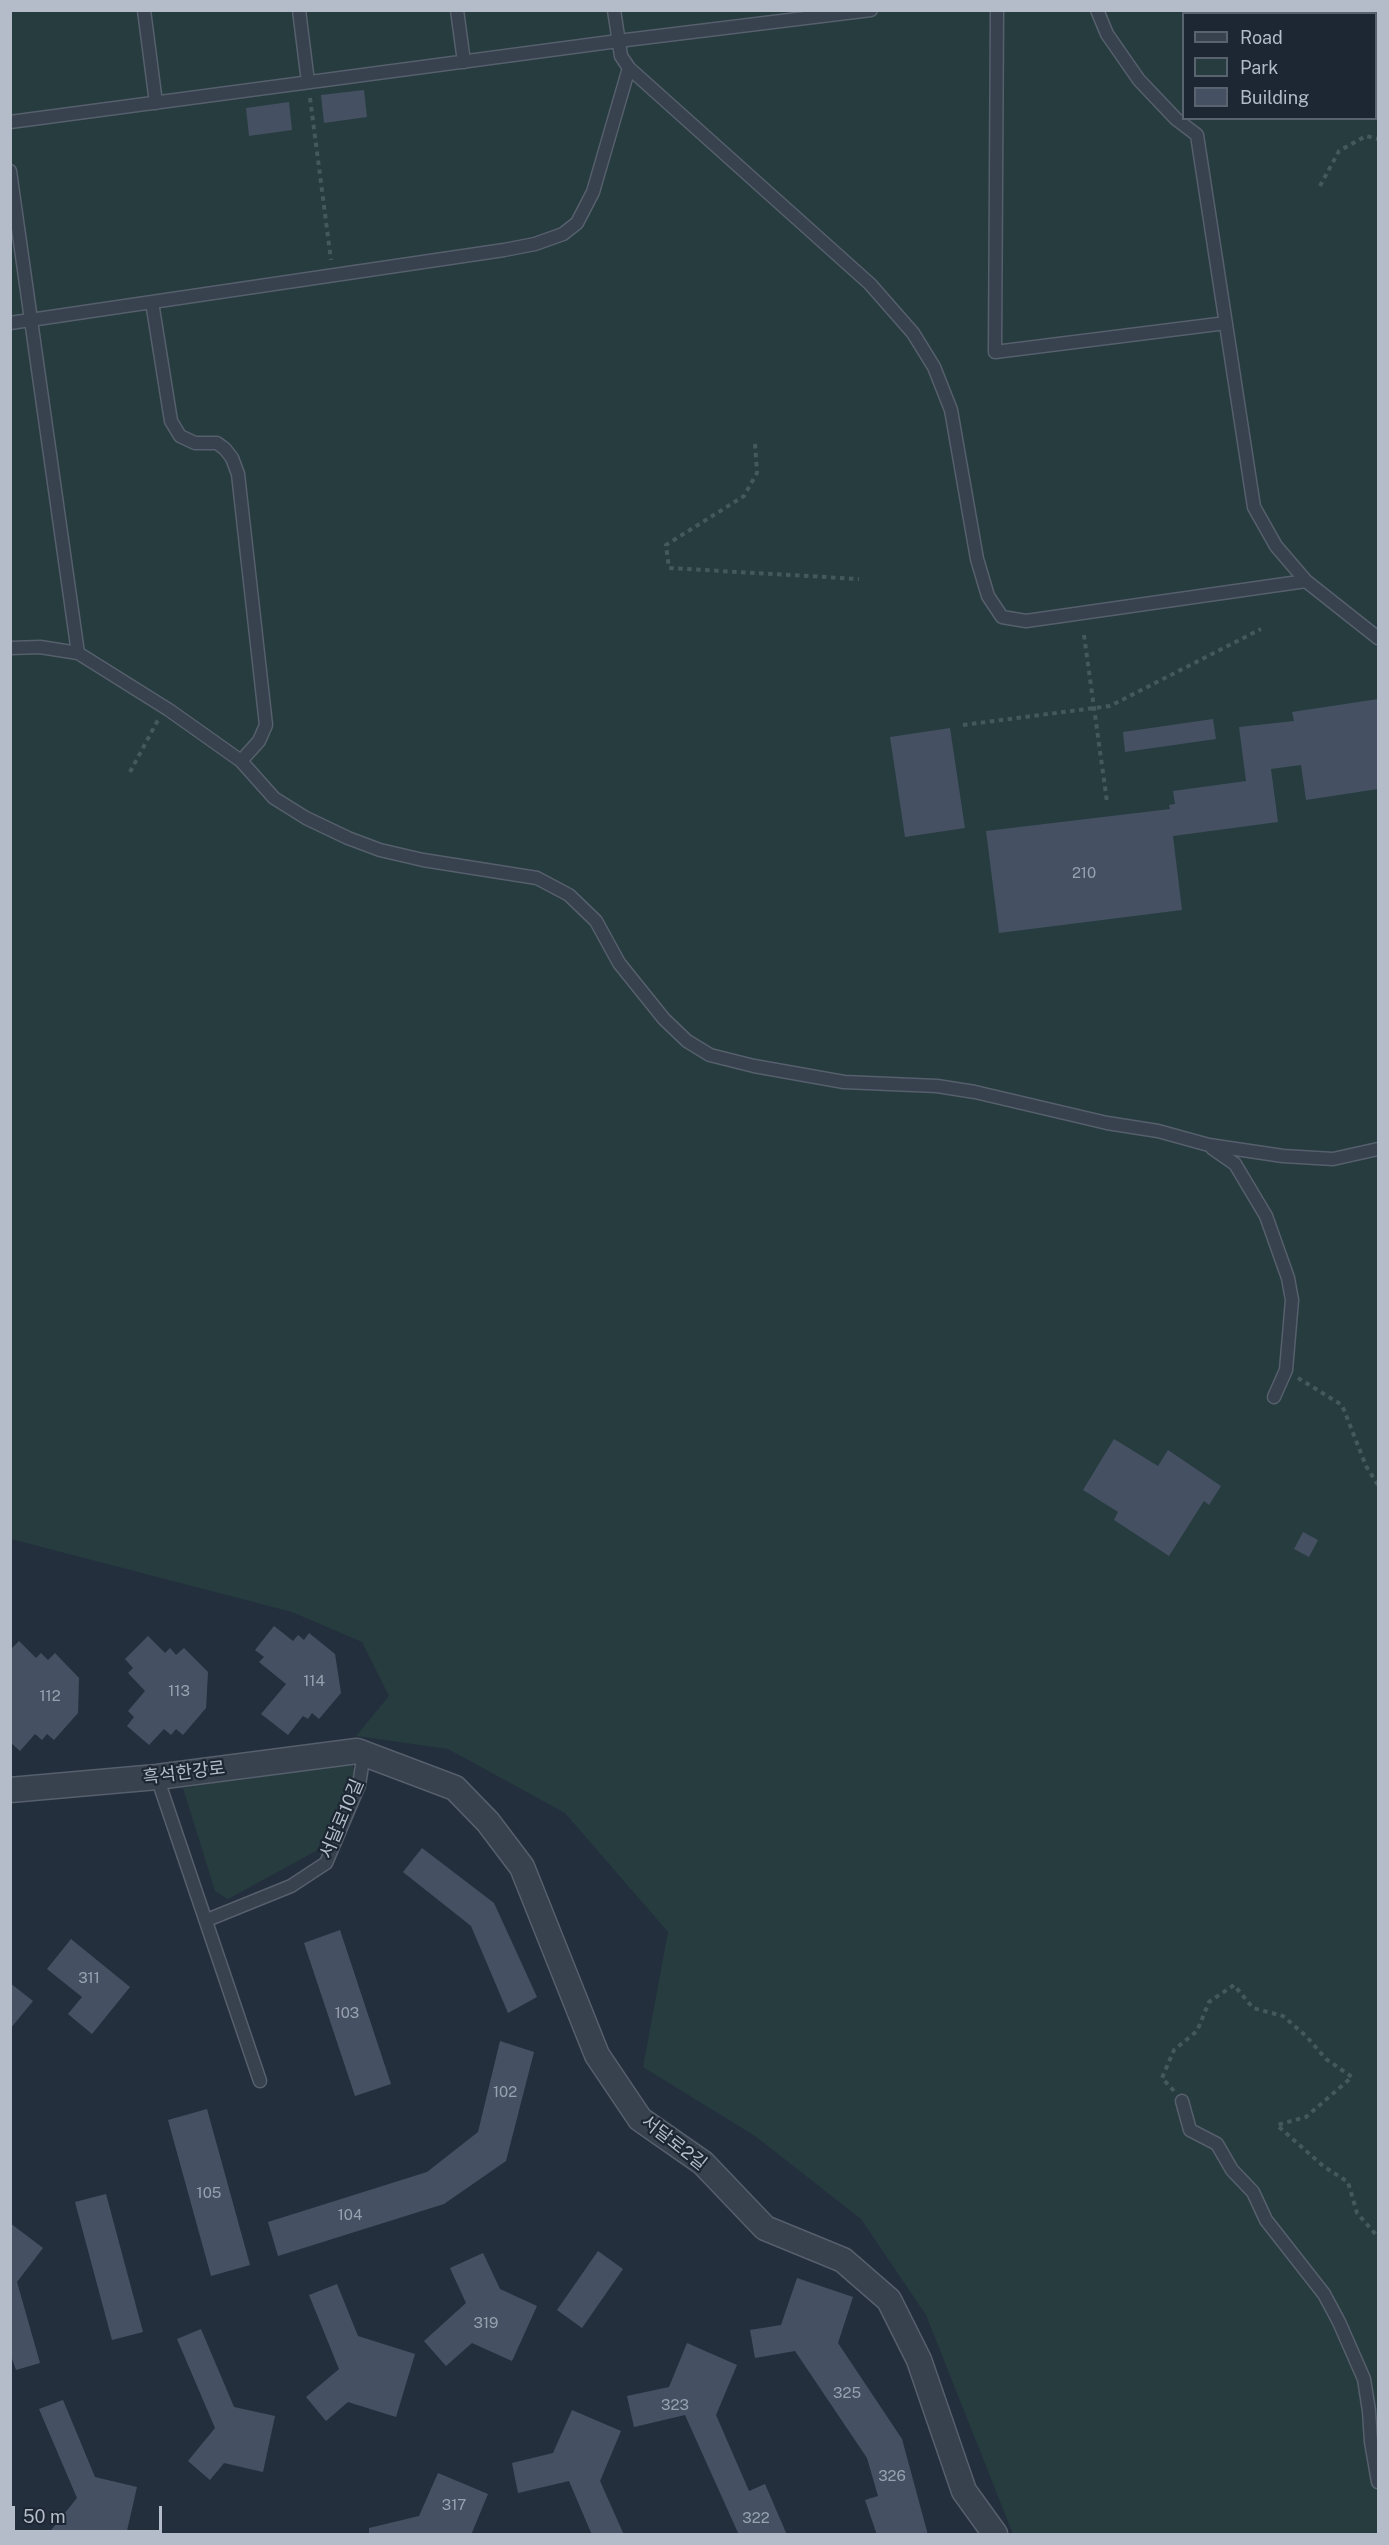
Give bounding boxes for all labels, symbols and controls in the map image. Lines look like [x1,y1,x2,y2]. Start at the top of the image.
legend [1182,12,1377,120]
text: Road [1240,27,1283,48]
text: Park [1240,57,1278,78]
text: Building [1240,87,1309,108]
house number: 210 [1072,864,1096,882]
house number: 114 [303,1672,325,1690]
house number: 113 [168,1682,190,1700]
house number: 112 [39,1687,61,1705]
street label: 흑석한강로 [142,1757,226,1789]
street label: 서달로10길 [316,1776,368,1862]
house number: 311 [78,1969,100,1987]
house number: 103 [335,2004,359,2022]
house number: 102 [493,2083,517,2101]
street label: 서달로2길 [637,2111,711,2175]
house number: 105 [197,2184,221,2202]
house number: 104 [338,2206,362,2224]
house number: 319 [474,2314,498,2332]
house number: 325 [833,2384,861,2402]
house number: 323 [661,2396,689,2414]
house number: 326 [878,2467,906,2485]
scale bar [15,2494,165,2532]
house number: 317 [442,2496,466,2514]
text: 50 m [23,2506,66,2527]
house number: 322 [742,2509,770,2527]

